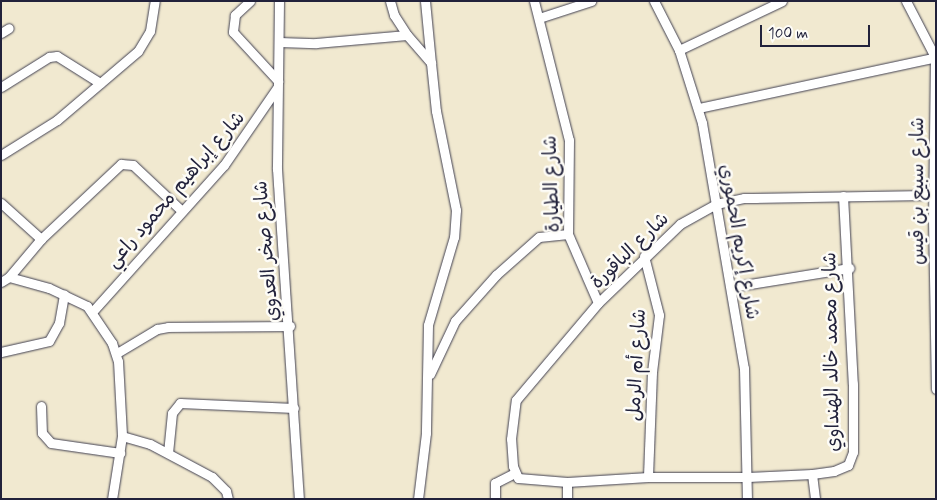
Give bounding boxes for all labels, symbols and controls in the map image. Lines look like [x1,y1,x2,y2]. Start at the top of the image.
scale bar [762,15,872,47]
text: 100 m [768,24,808,44]
street label: شارع إبراهيم محمود راعي [102,107,250,273]
street label: شارع سبيع بن قيس [907,117,929,265]
street label: شارع الطيارة [539,135,565,233]
street label: شارع إكريم الحموري [714,162,764,322]
street label: شارع صخر العدوي [250,180,284,322]
street label: شارع الباقورة [586,208,674,294]
street label: شارع محمد خالد الهنداوي [819,252,845,452]
street label: شارع أم الرمل [623,308,651,422]

